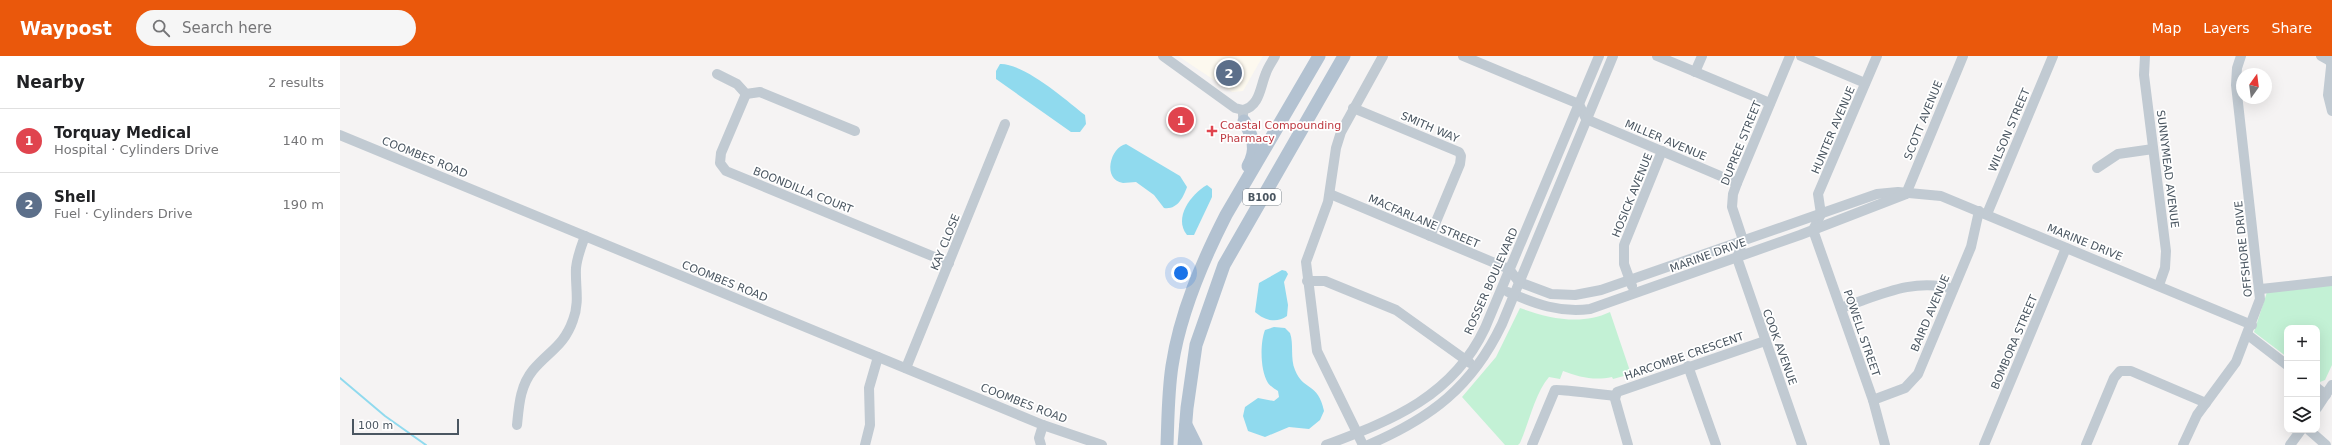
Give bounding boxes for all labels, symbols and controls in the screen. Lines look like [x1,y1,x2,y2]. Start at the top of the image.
search box [136,10,416,46]
text: Waypost [20,17,112,39]
icon: search [150,17,172,39]
text: Search here [182,19,272,37]
text: Map [2152,20,2181,36]
text: Layers [2203,20,2250,36]
text: Share [2272,20,2312,36]
pin: 2 [1216,58,1242,88]
north arrow [2236,68,2272,104]
text: Nearby [16,72,85,92]
text: 2 results [268,75,324,90]
street label: SCOTT AVENUE [1902,78,1945,162]
street label: HUNTER AVENUE [1809,84,1858,176]
street label: WILSON STREET [1986,86,2033,174]
street label: DUPREE STREET [1719,99,1764,187]
pin: 1 [1168,105,1194,135]
street label: SMITH WAY [1399,109,1461,146]
street label: SUNNYMEAD AVENUE [2154,109,2181,229]
street label: MILLER AVENUE [1623,117,1709,164]
place label: Coastal Compounding Pharmacy [1220,119,1341,145]
text: Torquay Medical [54,124,191,142]
marker: Coastal Compounding Pharmacy [1207,126,1217,136]
text: 1 [24,133,34,148]
text: 140 m [282,133,324,148]
street label: COOMBES ROAD [380,134,470,181]
text: Hospital · Cylinders Drive [54,142,219,157]
street label: HOSICK AVENUE [1610,151,1655,239]
street label: BOONDILLA COURT [751,165,855,216]
text: Shell [54,188,96,206]
road number: B100 [1243,189,1281,205]
street label: MACFARLANE STREET [1366,192,1482,251]
text: 2 [24,197,34,212]
text: 190 m [282,197,324,212]
street label: OFFSHORE DRIVE [2232,200,2255,298]
text: Fuel · Cylinders Drive [54,206,192,221]
street label: KAY CLOSE [928,212,963,272]
street label: MARINE DRIVE [2045,221,2125,264]
street label: ROSSER BOULEVARD [1462,226,1521,337]
street label: MARINE DRIVE [1668,236,1748,275]
street label: COOMBES ROAD [680,258,770,305]
your location [1171,263,1191,283]
street label: BAIRD AVENUE [1908,273,1953,354]
street label: POWELL STREET [1841,288,1883,378]
street label: BOMBORA STREET [1989,293,2040,392]
street label: COOK AVENUE [1760,307,1799,387]
map controls [2284,325,2320,433]
button: + [2284,325,2320,361]
street label: HARCOMBE CRESCENT [1623,330,1746,383]
button: − [2284,361,2320,397]
street label: COOMBES ROAD [979,381,1069,426]
button: layers [2284,397,2320,433]
scale bar [352,417,459,436]
text: 100 m [358,419,393,432]

